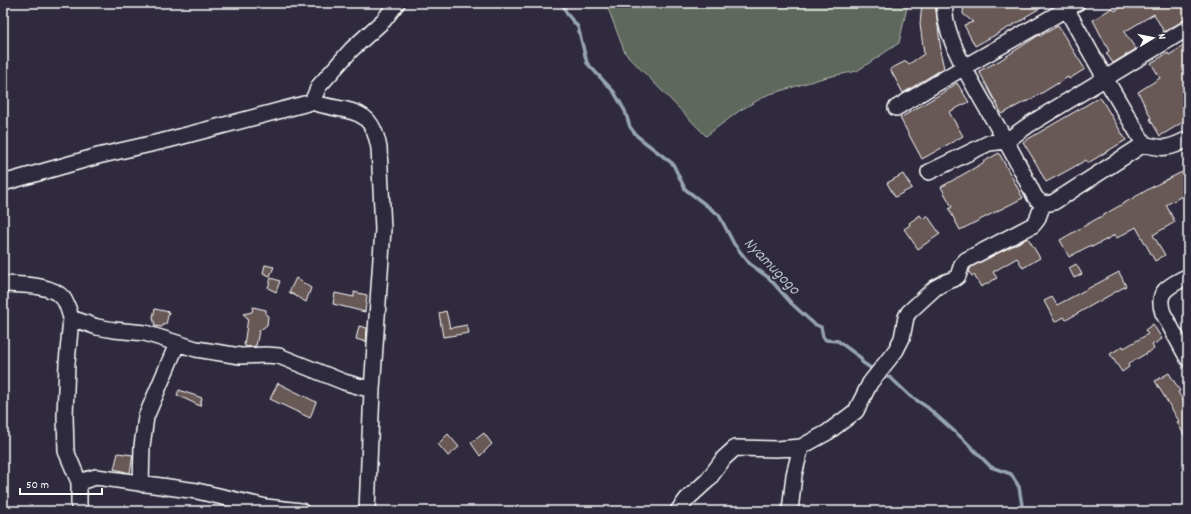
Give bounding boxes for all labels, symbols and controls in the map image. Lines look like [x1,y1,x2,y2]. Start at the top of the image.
north arrow [1133,18,1173,58]
text: N [1153,33,1169,41]
water label: Nyamugogo [737,233,806,302]
scale bar [20,470,102,496]
text: 50 m [26,477,49,494]

